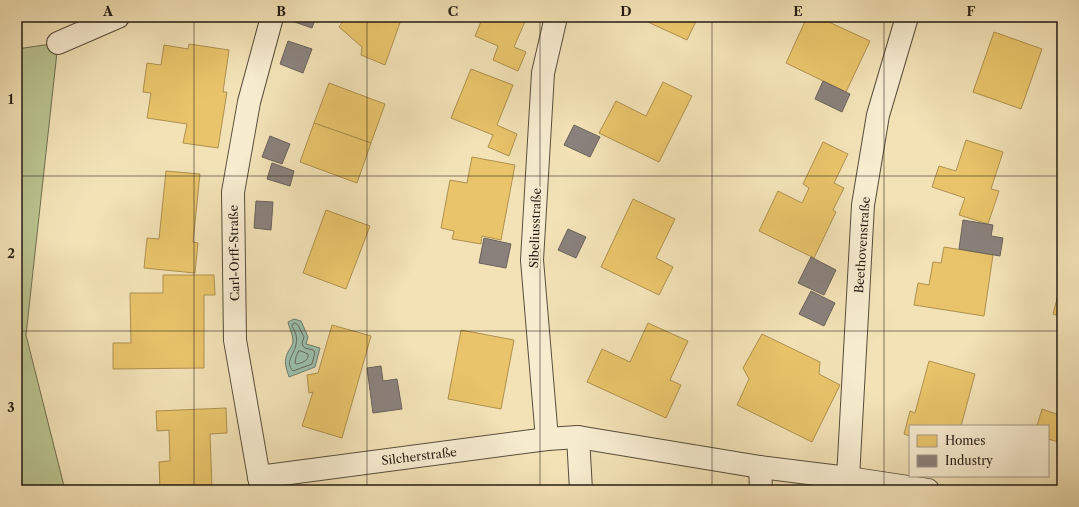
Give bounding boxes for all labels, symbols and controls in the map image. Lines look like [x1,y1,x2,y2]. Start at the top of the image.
text: A [102,3,114,19]
text: B [276,3,286,19]
text: C [448,3,458,19]
text: D [620,3,632,19]
text: E [793,3,803,19]
text: F [967,3,976,19]
text: 1 [8,91,14,107]
street label: Sibeliusstraße [526,187,544,268]
street label: Beethovenstraße [851,196,873,294]
street label: Carl-Orff-Straße [226,205,242,301]
text: 2 [7,245,15,261]
text: 3 [7,399,15,415]
legend [909,425,1049,477]
text: Homes [945,433,985,448]
street label: Silcherstraße [380,444,458,468]
text: Industry [945,453,993,468]

